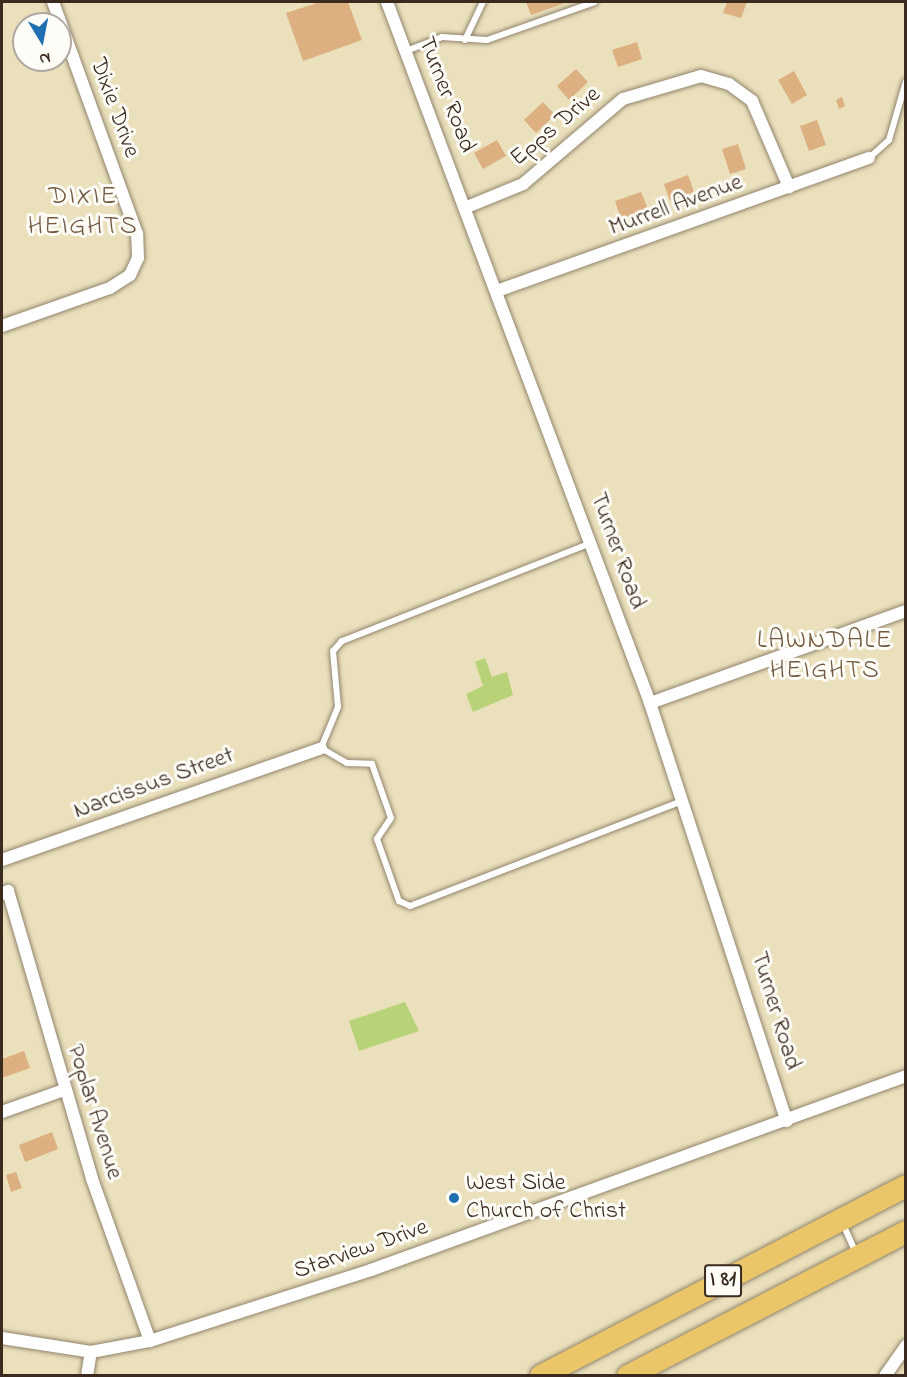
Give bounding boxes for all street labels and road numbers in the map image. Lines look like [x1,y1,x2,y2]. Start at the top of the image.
street label: Turner Road [411,33,481,157]
street label: Dixie Drive [83,54,145,162]
street label: Epps Drive [505,81,607,173]
street label: Murrell Avenue [605,169,747,243]
street label: Turner Road [583,489,651,613]
street label: Narcissus Street [70,742,238,826]
street label: Turner Road [743,949,807,1073]
street label: Poplar Avenue [60,1041,128,1183]
street label: Starview Drive [290,1214,432,1286]
road number: I 81 [704,1262,742,1300]

